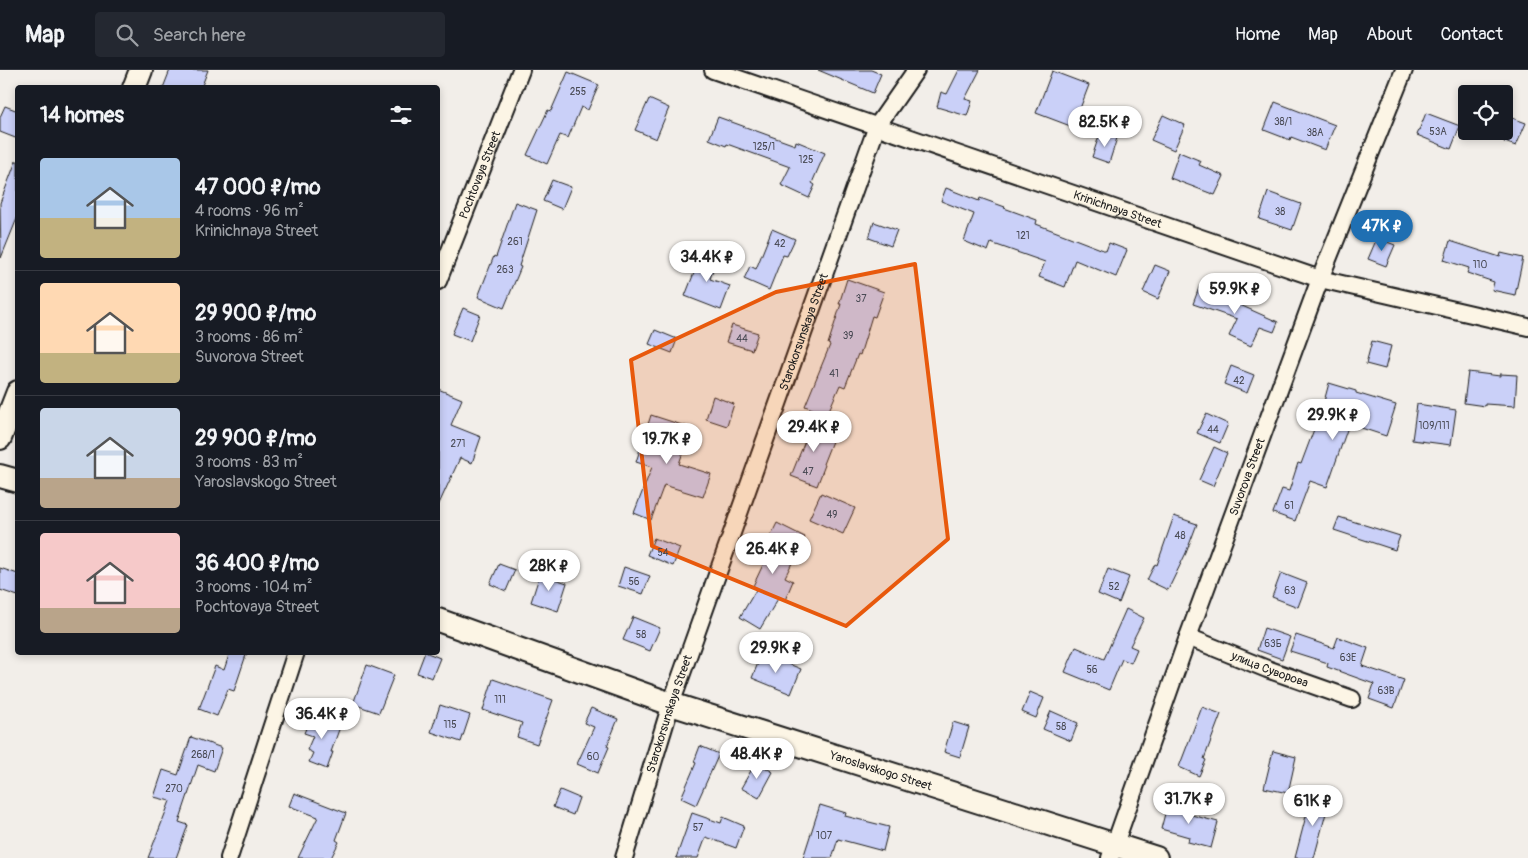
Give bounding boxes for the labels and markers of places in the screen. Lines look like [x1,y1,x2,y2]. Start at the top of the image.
pin: 82.5K ₽ [1059,106,1151,148]
pin: 47K ₽ [1347,210,1417,252]
pin: 34.4K ₽ [661,240,753,283]
pin: 59.9K ₽ [1189,272,1281,315]
pin: 29.9K ₽ [1287,398,1379,441]
pin: 29.4K ₽ [768,410,860,453]
pin: 19.7K ₽ [621,422,713,465]
pin: 26.4K ₽ [727,532,819,575]
pin: 28K ₽ [514,550,584,592]
pin: 29.9K ₽ [730,632,822,674]
pin: 36.4K ₽ [276,698,368,740]
pin: 48.4K ₽ [711,738,803,780]
pin: 31.7K ₽ [1143,782,1235,825]
pin: 61K ₽ [1278,784,1348,827]

